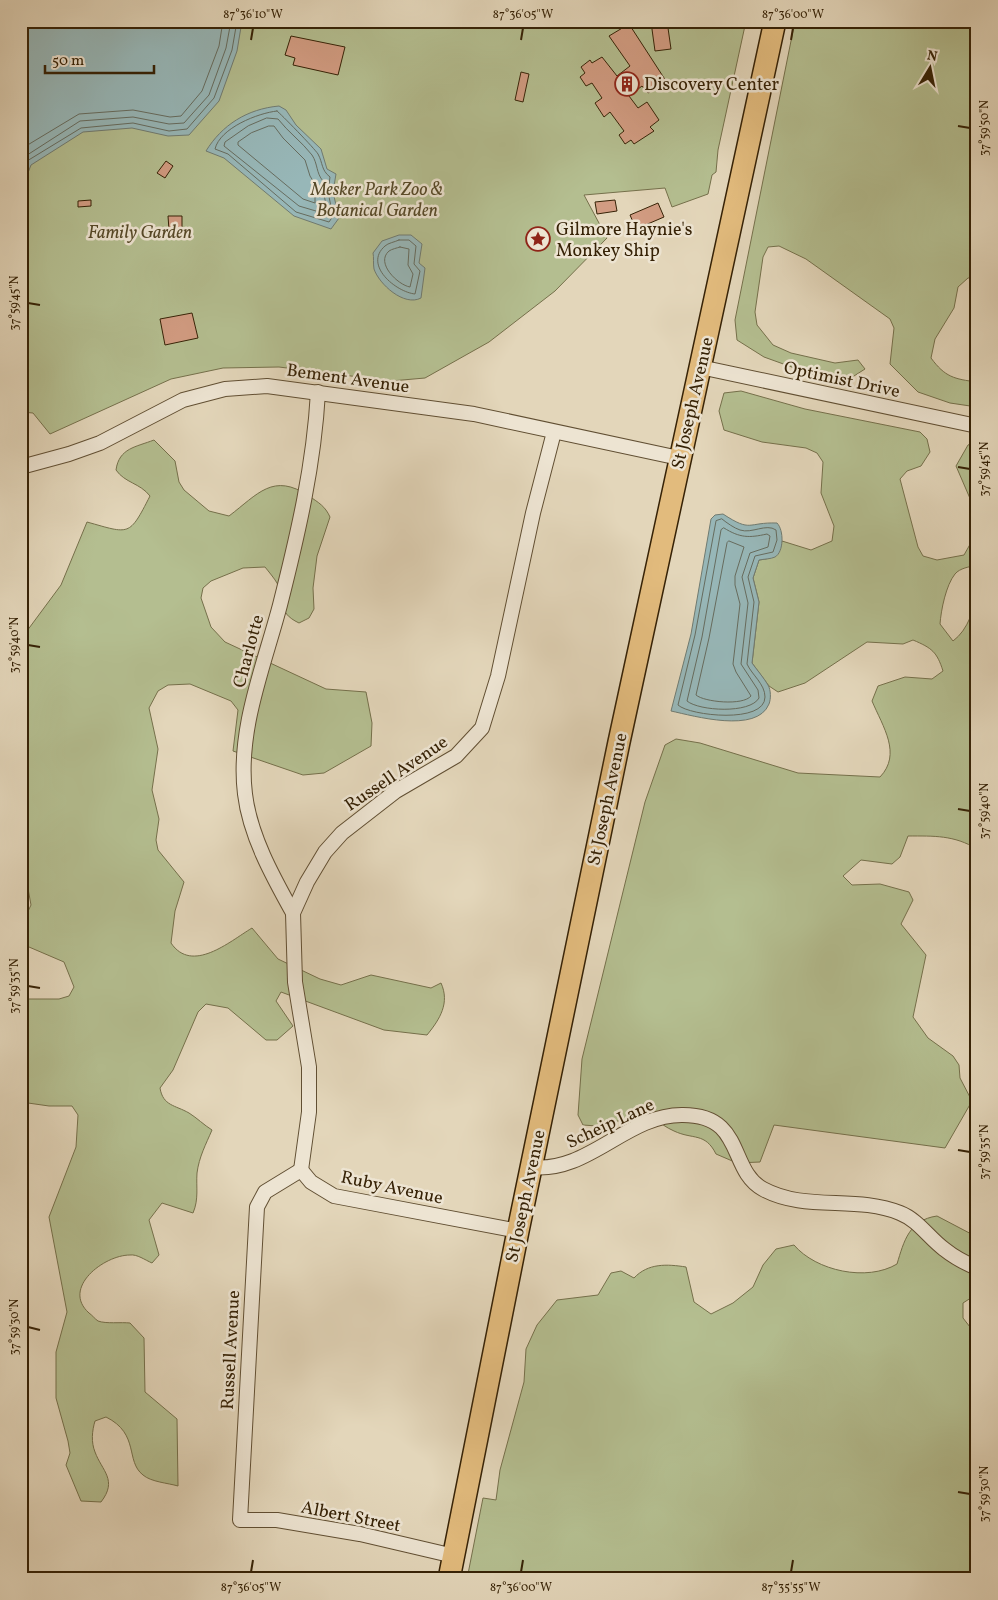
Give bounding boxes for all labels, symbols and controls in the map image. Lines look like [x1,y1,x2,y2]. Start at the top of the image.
text: 87°36'10"W [223,7,283,23]
text: 87°36'05"W [493,7,553,23]
text: 87°36'00"W [762,7,824,23]
scale bar [45,42,154,74]
north arrow [906,42,956,92]
text: N [925,46,939,67]
text: 50 m [52,51,84,72]
building icon: Discovery Center [614,71,640,97]
place label: Discovery Center [644,73,780,98]
text: 37°59'50"N [977,100,993,156]
park label: Mesker Park Zoo & Botanical Garden [310,178,443,224]
place label: Gilmore Haynie's Monkey Ship [556,218,692,264]
park label: Family Garden [88,221,192,246]
place icon: Gilmore Haynie's Monkey Ship [525,226,551,252]
text: 37°59'45"N [7,275,23,331]
street label: St Joseph Avenue [666,335,721,472]
street label: Optimist Drive [781,356,902,405]
street label: Bement Avenue [285,358,411,400]
text: 37°59'45"N [977,441,993,497]
street label: Charlotte [228,612,271,691]
text: 37°59'40"N [7,617,23,673]
street label: Russell Avenue [340,730,453,818]
street label: St Joseph Avenue [582,731,635,868]
text: 37°59'40"N [977,783,993,839]
text: 37°59'35"N [7,958,23,1014]
street label: Scheip Lane [563,1093,659,1156]
text: 37°59'35"N [977,1124,993,1180]
street label: St Joseph Avenue [500,1128,553,1265]
street label: Ruby Avenue [338,1165,445,1211]
street label: Russell Avenue [216,1290,247,1410]
text: 37°59'30"N [7,1299,23,1355]
text: 37°59'30"N [977,1466,993,1522]
street label: Albert Street [299,1496,403,1539]
text: 87°36'05"W [221,1580,281,1596]
text: 87°36'00"W [490,1580,552,1596]
text: 87°35'55"W [761,1580,821,1596]

